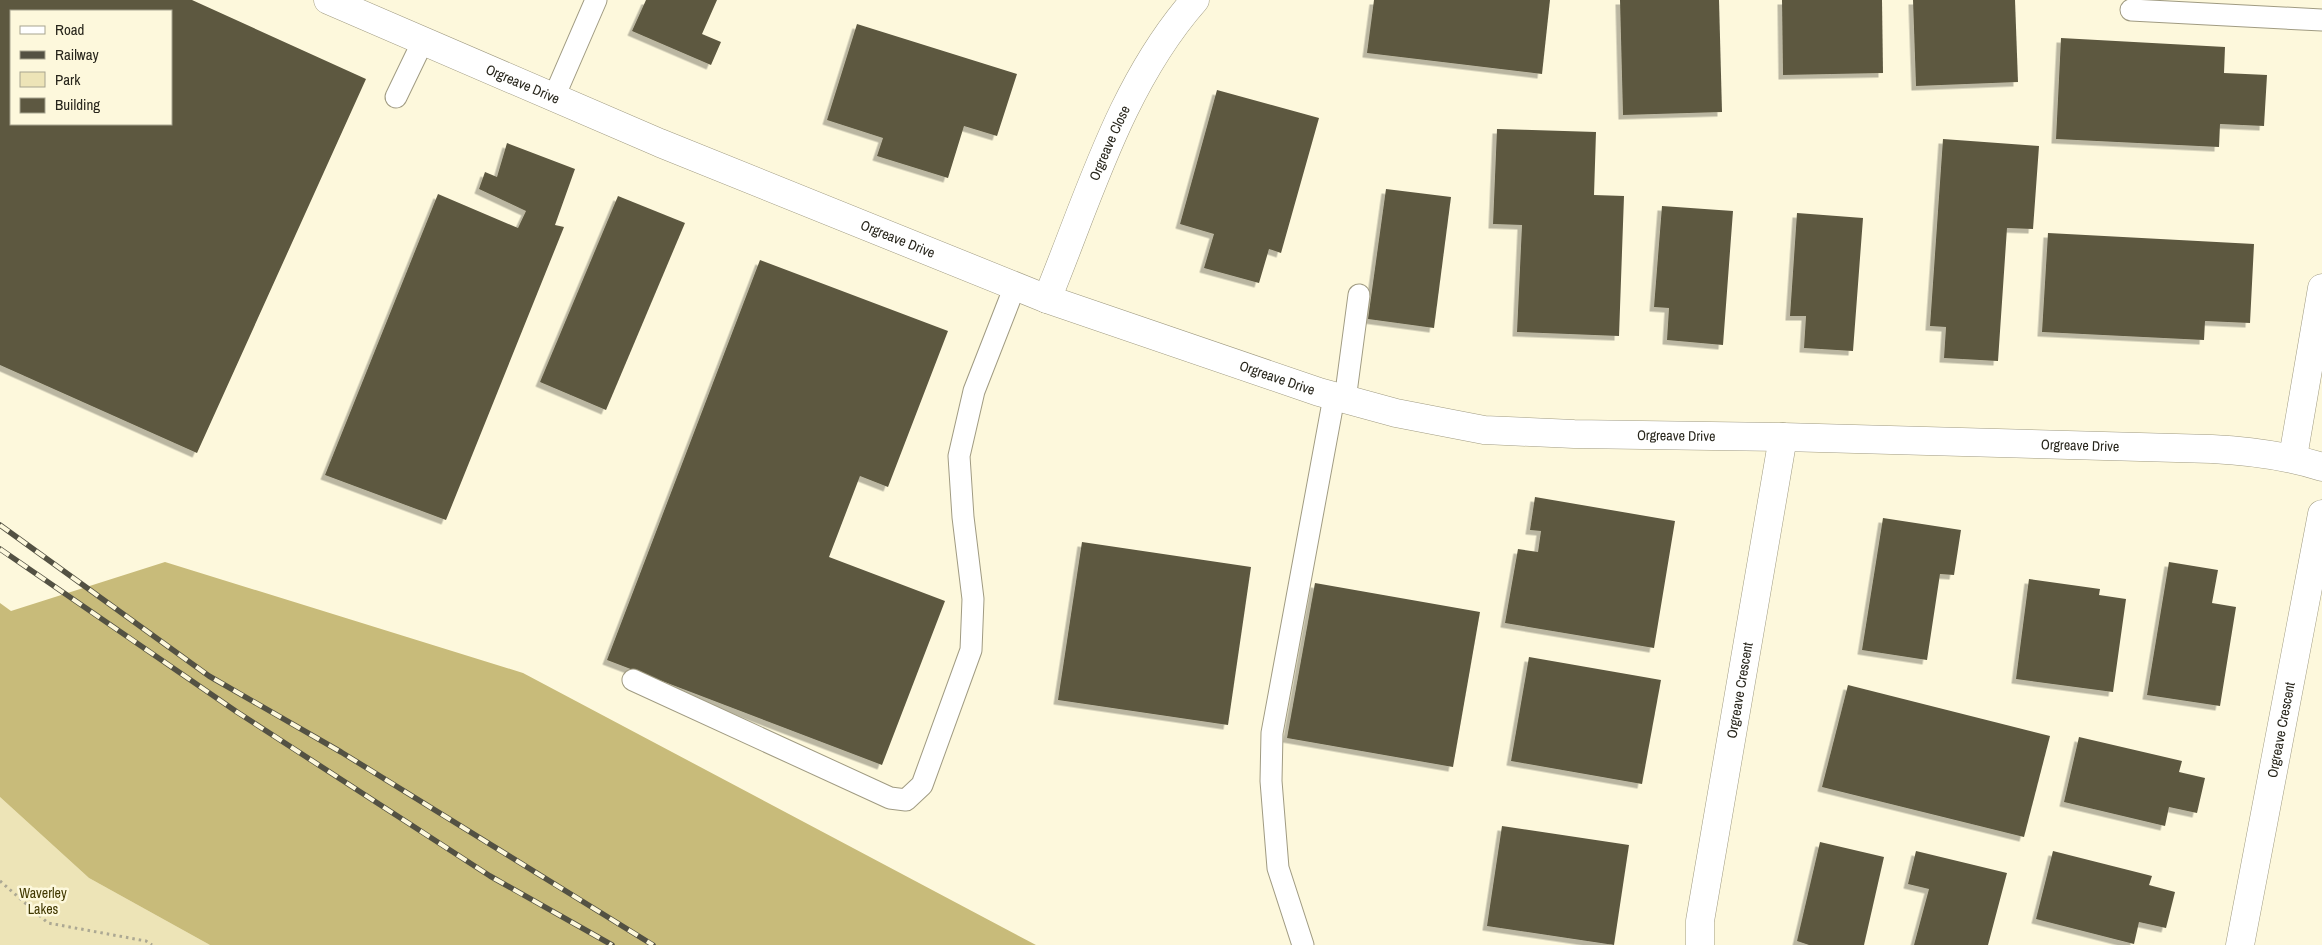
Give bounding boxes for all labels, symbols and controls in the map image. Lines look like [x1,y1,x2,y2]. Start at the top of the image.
legend [10,10,172,125]
text: Road [55,19,84,40]
text: Railway [55,44,100,65]
street label: Orgreave Drive [483,60,562,108]
text: Park [55,69,81,90]
text: Building [55,94,100,115]
street label: Orgreave Close [1085,102,1134,183]
street label: Orgreave Drive [858,216,938,262]
street label: Orgreave Drive [1237,356,1317,399]
street label: Orgreave Drive [1637,426,1716,445]
street label: Orgreave Drive [2041,435,2120,455]
street label: Orgreave Crescent [1722,641,1757,740]
street label: Orgreave Crescent [2263,680,2299,779]
park label: Waverley Lakes [19,884,67,918]

